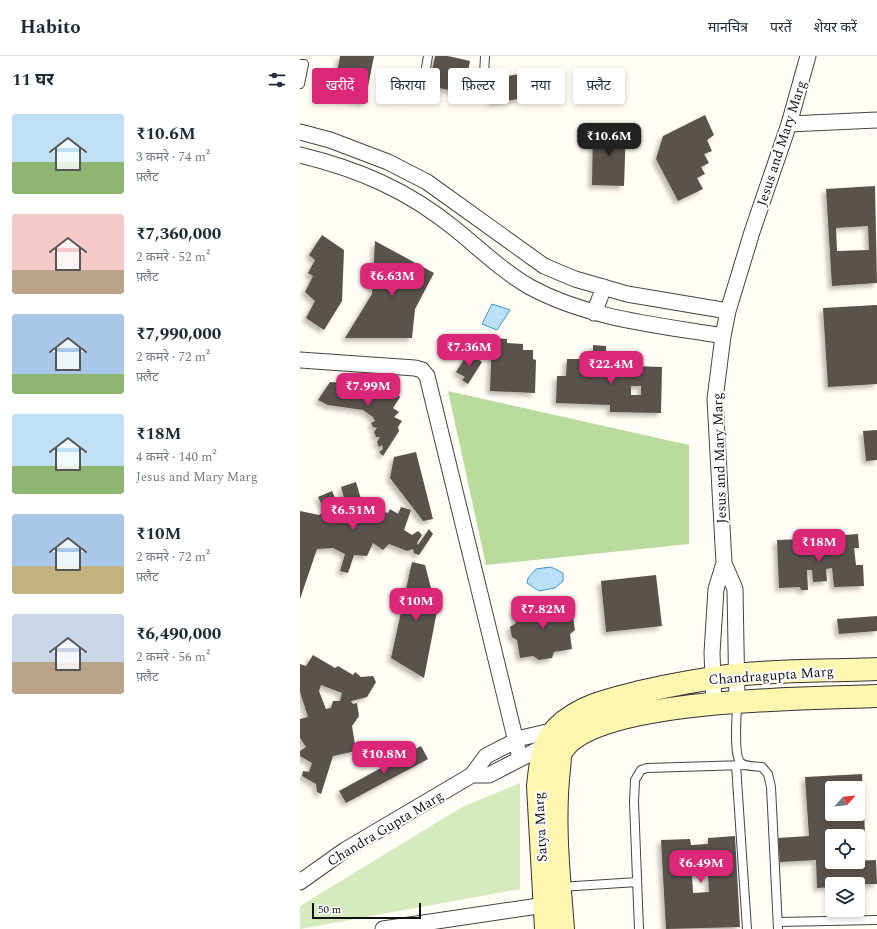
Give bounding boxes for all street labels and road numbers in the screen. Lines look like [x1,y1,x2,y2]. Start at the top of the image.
street label: Jesus and Mary Marg [751,77,812,209]
street label: Jesus and Mary Marg [707,392,732,524]
street label: Chandragupta Marg [708,661,834,690]
street label: Chandra Gupta Marg [323,785,447,872]
street label: Satya Marg [528,791,553,863]

